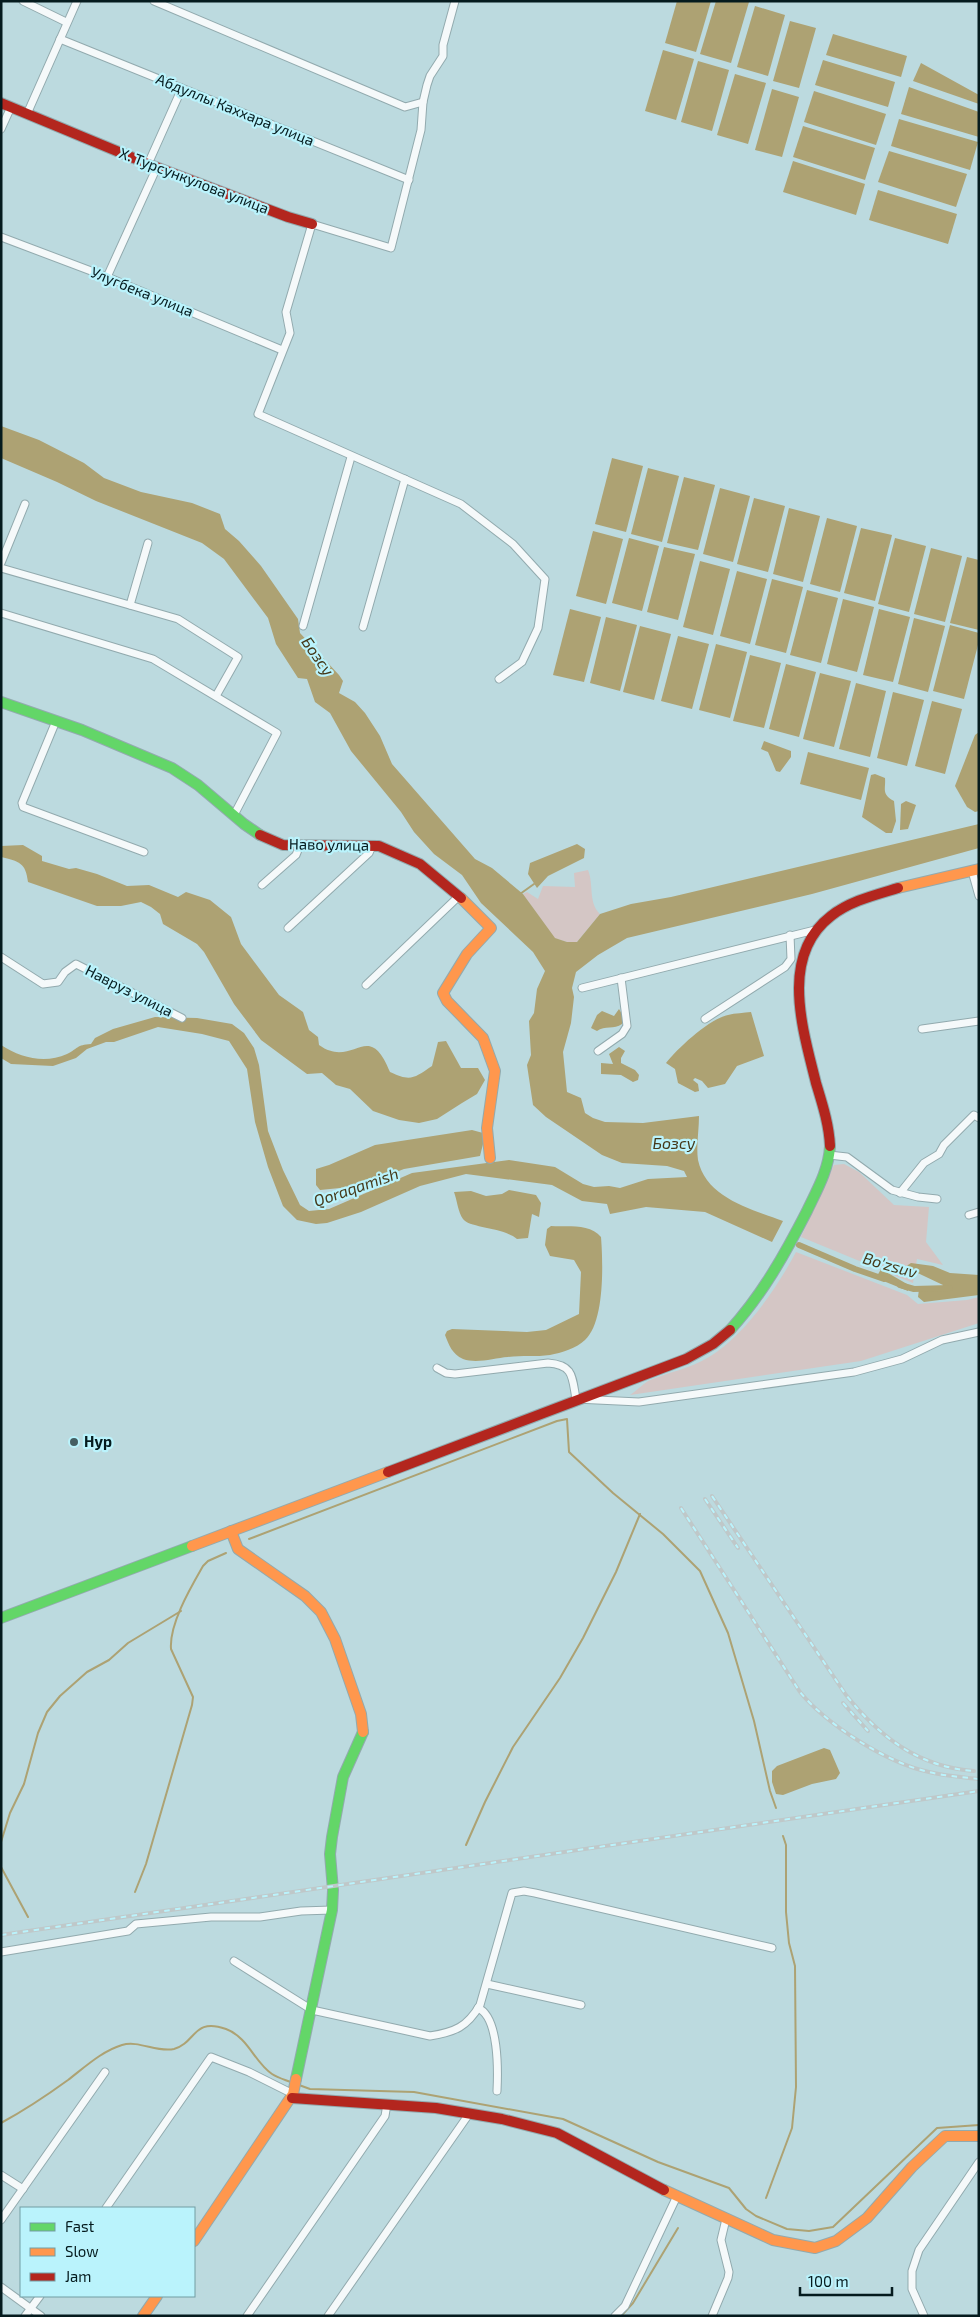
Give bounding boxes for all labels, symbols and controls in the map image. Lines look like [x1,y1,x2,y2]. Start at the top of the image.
street label: Абдуллы Каххара улица [153,69,317,150]
street label: Х. Турсункулова улица [117,143,272,218]
street label: Улугбека улица [88,262,196,321]
water label: Бозсу [298,633,339,679]
street label: Наво улица [289,834,369,855]
street label: Навруз улица [82,960,176,1021]
water label: Бозсу [653,1133,696,1152]
water label: Qoraqamish [311,1163,401,1211]
water label: Bo'zsuv [861,1248,920,1281]
place label: Нур [84,1432,112,1450]
marker: Нур [68,1436,80,1448]
legend [20,2207,195,2297]
text: Fast [65,2217,95,2235]
text: Slow [65,2242,99,2260]
scale bar [800,2264,892,2296]
text: Jam [65,2267,91,2285]
text: 100 m [808,2272,849,2290]

